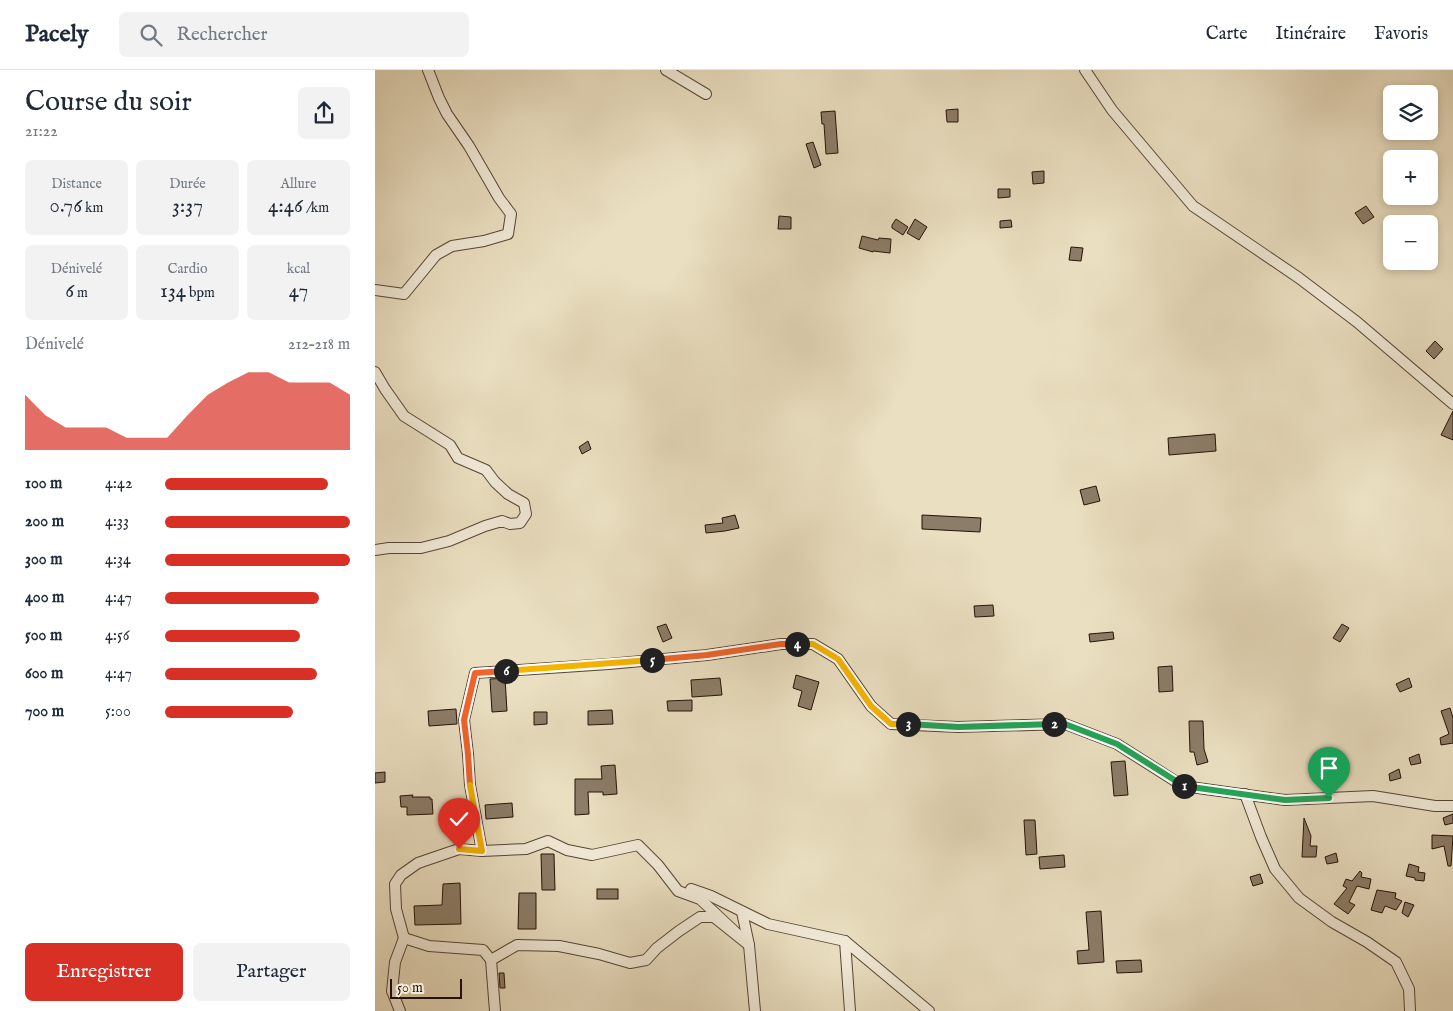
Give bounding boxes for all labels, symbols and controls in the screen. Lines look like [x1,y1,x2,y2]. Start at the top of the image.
search box [119,12,469,57]
text: Pacely [25,19,89,50]
icon: search [137,21,165,49]
text: Rechercher [177,23,267,47]
text: Carte [1206,23,1248,46]
text: Itinéraire [1276,23,1346,46]
text: Favoris [1374,23,1428,46]
text: Course du soir [25,85,192,120]
map controls [1383,85,1438,270]
button: layers [1383,85,1438,140]
button: share [298,87,350,139]
text: 21:22 [25,122,58,142]
button: + [1383,150,1438,205]
text: Distance [51,175,102,193]
text: Durée [169,175,206,193]
text: Allure [281,175,316,193]
text: 0.76 [50,193,82,220]
text: 3:37 [172,193,203,220]
text: 4:46 [268,193,303,220]
text: km [82,199,103,217]
text: /km [303,199,329,217]
button: − [1383,215,1438,270]
text: Dénivelé [51,260,102,278]
text: Cardio [168,260,207,278]
text: kcal [287,260,310,278]
text: 6 [65,278,74,305]
text: 134 [160,278,186,305]
text: 47 [289,278,308,305]
text: m [74,284,88,302]
text: bpm [186,284,215,302]
text: Dénivelé [25,335,84,355]
text: 212–218 m [288,335,350,355]
text: 100 m [25,474,62,494]
text: 4:42 [105,474,132,494]
text: 200 m [25,512,64,532]
text: 4:33 [105,512,129,532]
text: 300 m [25,550,63,570]
text: 4:34 [105,550,131,570]
text: 400 m [25,588,64,608]
text: 4:47 [105,588,132,608]
text: 500 m [25,626,62,646]
text: 4:56 [105,626,130,646]
pin: 4 [785,632,809,656]
text: 4 [794,635,801,653]
pin: 5 [639,648,665,672]
text: 5 [650,651,655,669]
pin: 6 [493,658,519,684]
text: 6 [504,662,509,680]
text: 600 m [25,664,63,684]
text: 4:47 [105,664,132,684]
text: 700 m [25,702,64,722]
text: 5:00 [105,702,131,722]
pin: 3 [895,712,921,736]
pin: 2 [1041,712,1067,736]
text: 3 [906,715,911,733]
text: 2 [1051,715,1058,733]
pin [1308,747,1350,798]
icon: arrive [1315,754,1343,782]
pin: 1 [1171,774,1197,798]
text: 1 [1182,777,1187,795]
pin [438,798,480,849]
icon: check [445,805,473,833]
button: Enregistrer [25,943,183,1001]
button: Partager [193,943,350,1001]
scale bar [390,976,463,999]
text: 50 m [397,979,423,997]

